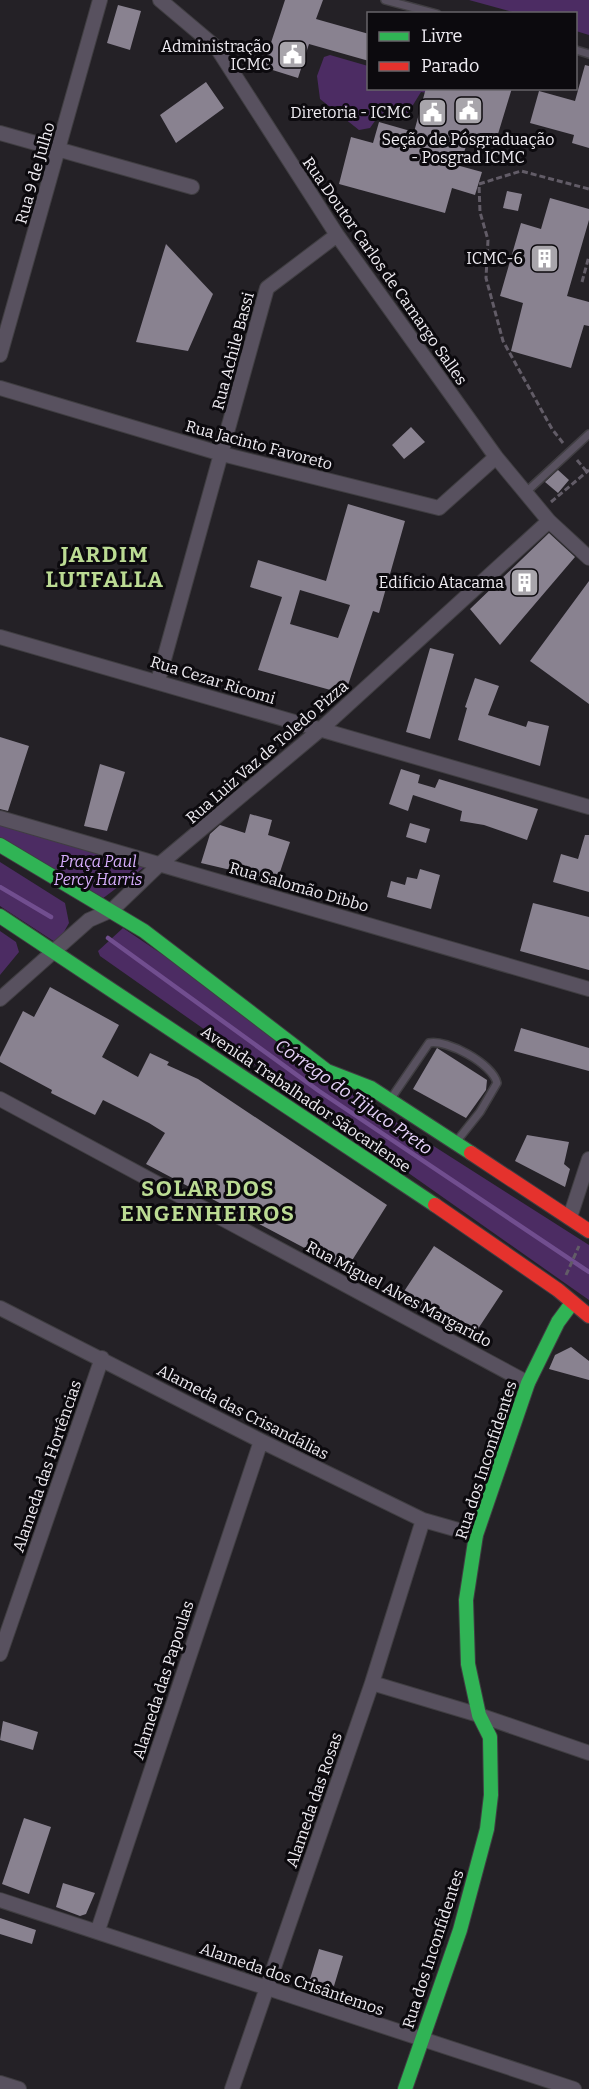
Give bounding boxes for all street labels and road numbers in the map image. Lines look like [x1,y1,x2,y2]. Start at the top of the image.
street label: Rua 9 de Julho [11,120,59,226]
street label: Rua Doutor Carlos de Camargo Salles [299,154,471,388]
street label: Rua Achile Bassi [208,290,258,412]
street label: Rua Jacinto Favoreto [184,416,334,474]
street label: Rua Cezar Ricomi [148,652,278,708]
street label: Rua Luiz Vaz de Toledo Pizza [182,676,352,828]
street label: Rua Salomão Dibbo [227,858,371,916]
street label: Avenida Trabalhador Sãocarlense [198,1022,414,1176]
street label: Rua Miguel Alves Margarido [303,1237,495,1351]
street label: Alameda das Crisandálias [154,1360,332,1464]
street label: Alameda das Hortências [9,1378,85,1554]
street label: Rua dos Inconfidentes [451,1378,521,1542]
street label: Alameda das Papoulas [128,1598,198,1762]
street label: Alameda das Rosas [282,1730,346,1870]
street label: Rua dos Inconfidentes [398,1867,468,2031]
street label: Alameda dos Crisântemos [197,1939,387,2019]

